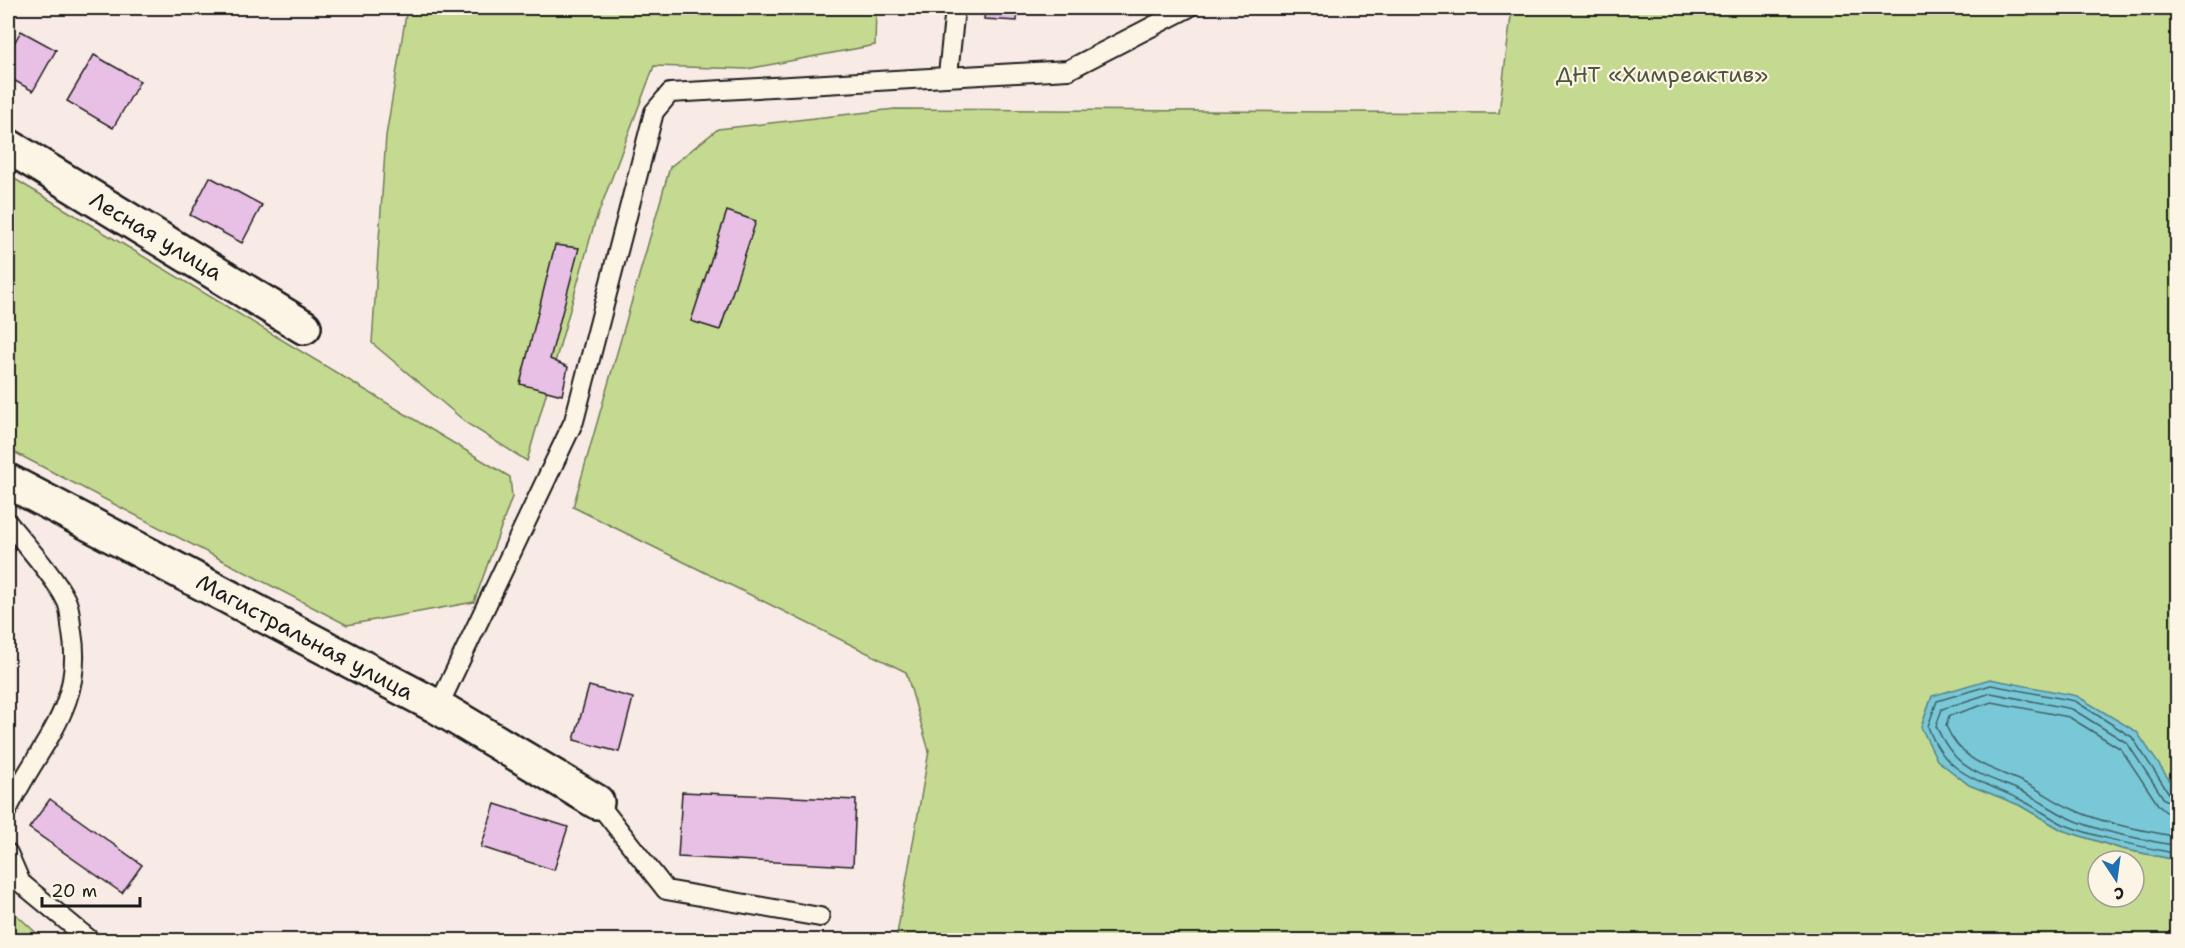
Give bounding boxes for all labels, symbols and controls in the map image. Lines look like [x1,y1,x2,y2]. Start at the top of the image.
park label: ДНТ «Химреактив» [1556,60,1768,89]
street label: Лесная улица [84,185,228,287]
street label: Магистральная улица [191,567,419,707]
north arrow [2086,849,2146,909]
scale bar [42,870,140,908]
text: 20 m [51,879,97,903]
text: С [2112,882,2126,905]

